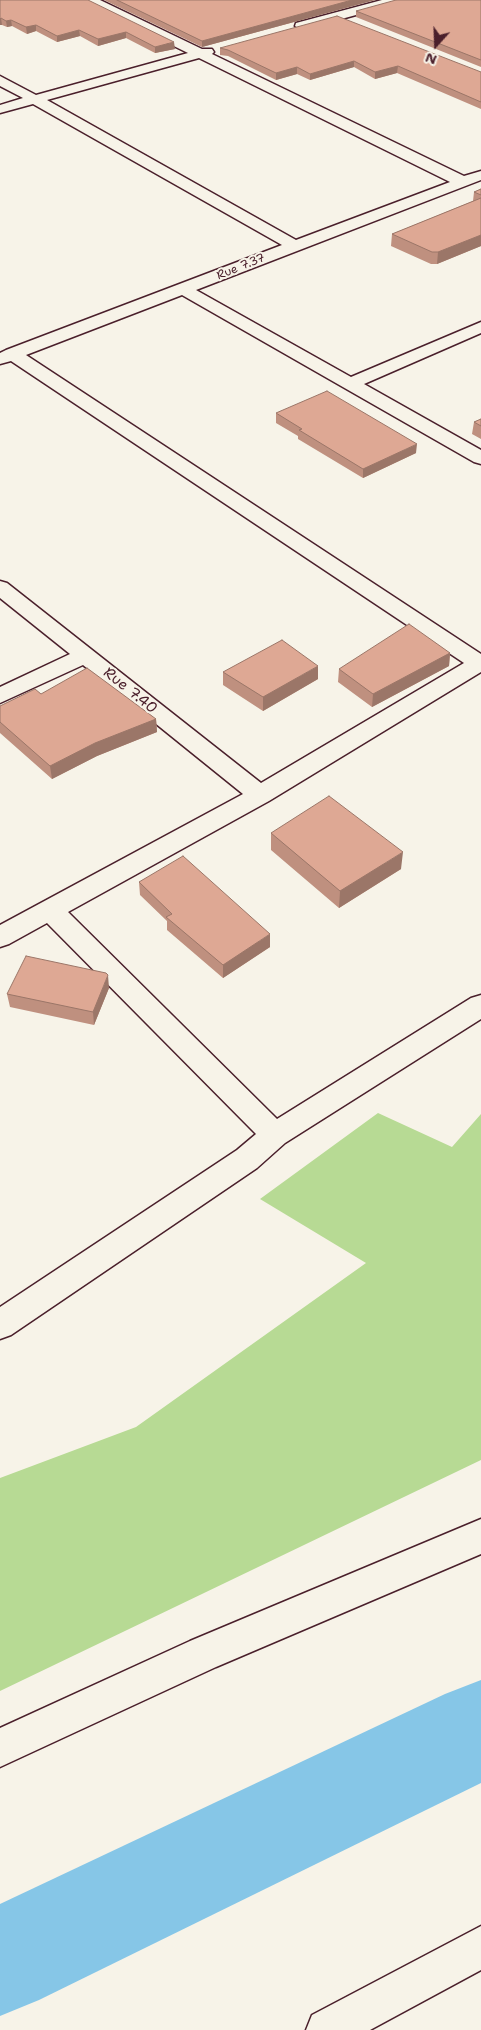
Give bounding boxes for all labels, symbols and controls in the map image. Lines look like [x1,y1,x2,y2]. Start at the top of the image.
north arrow [411,20,461,70]
text: N [423,49,439,69]
street label: Rue 7.37 [215,251,267,283]
street label: Rue 7.40 [99,664,161,718]

